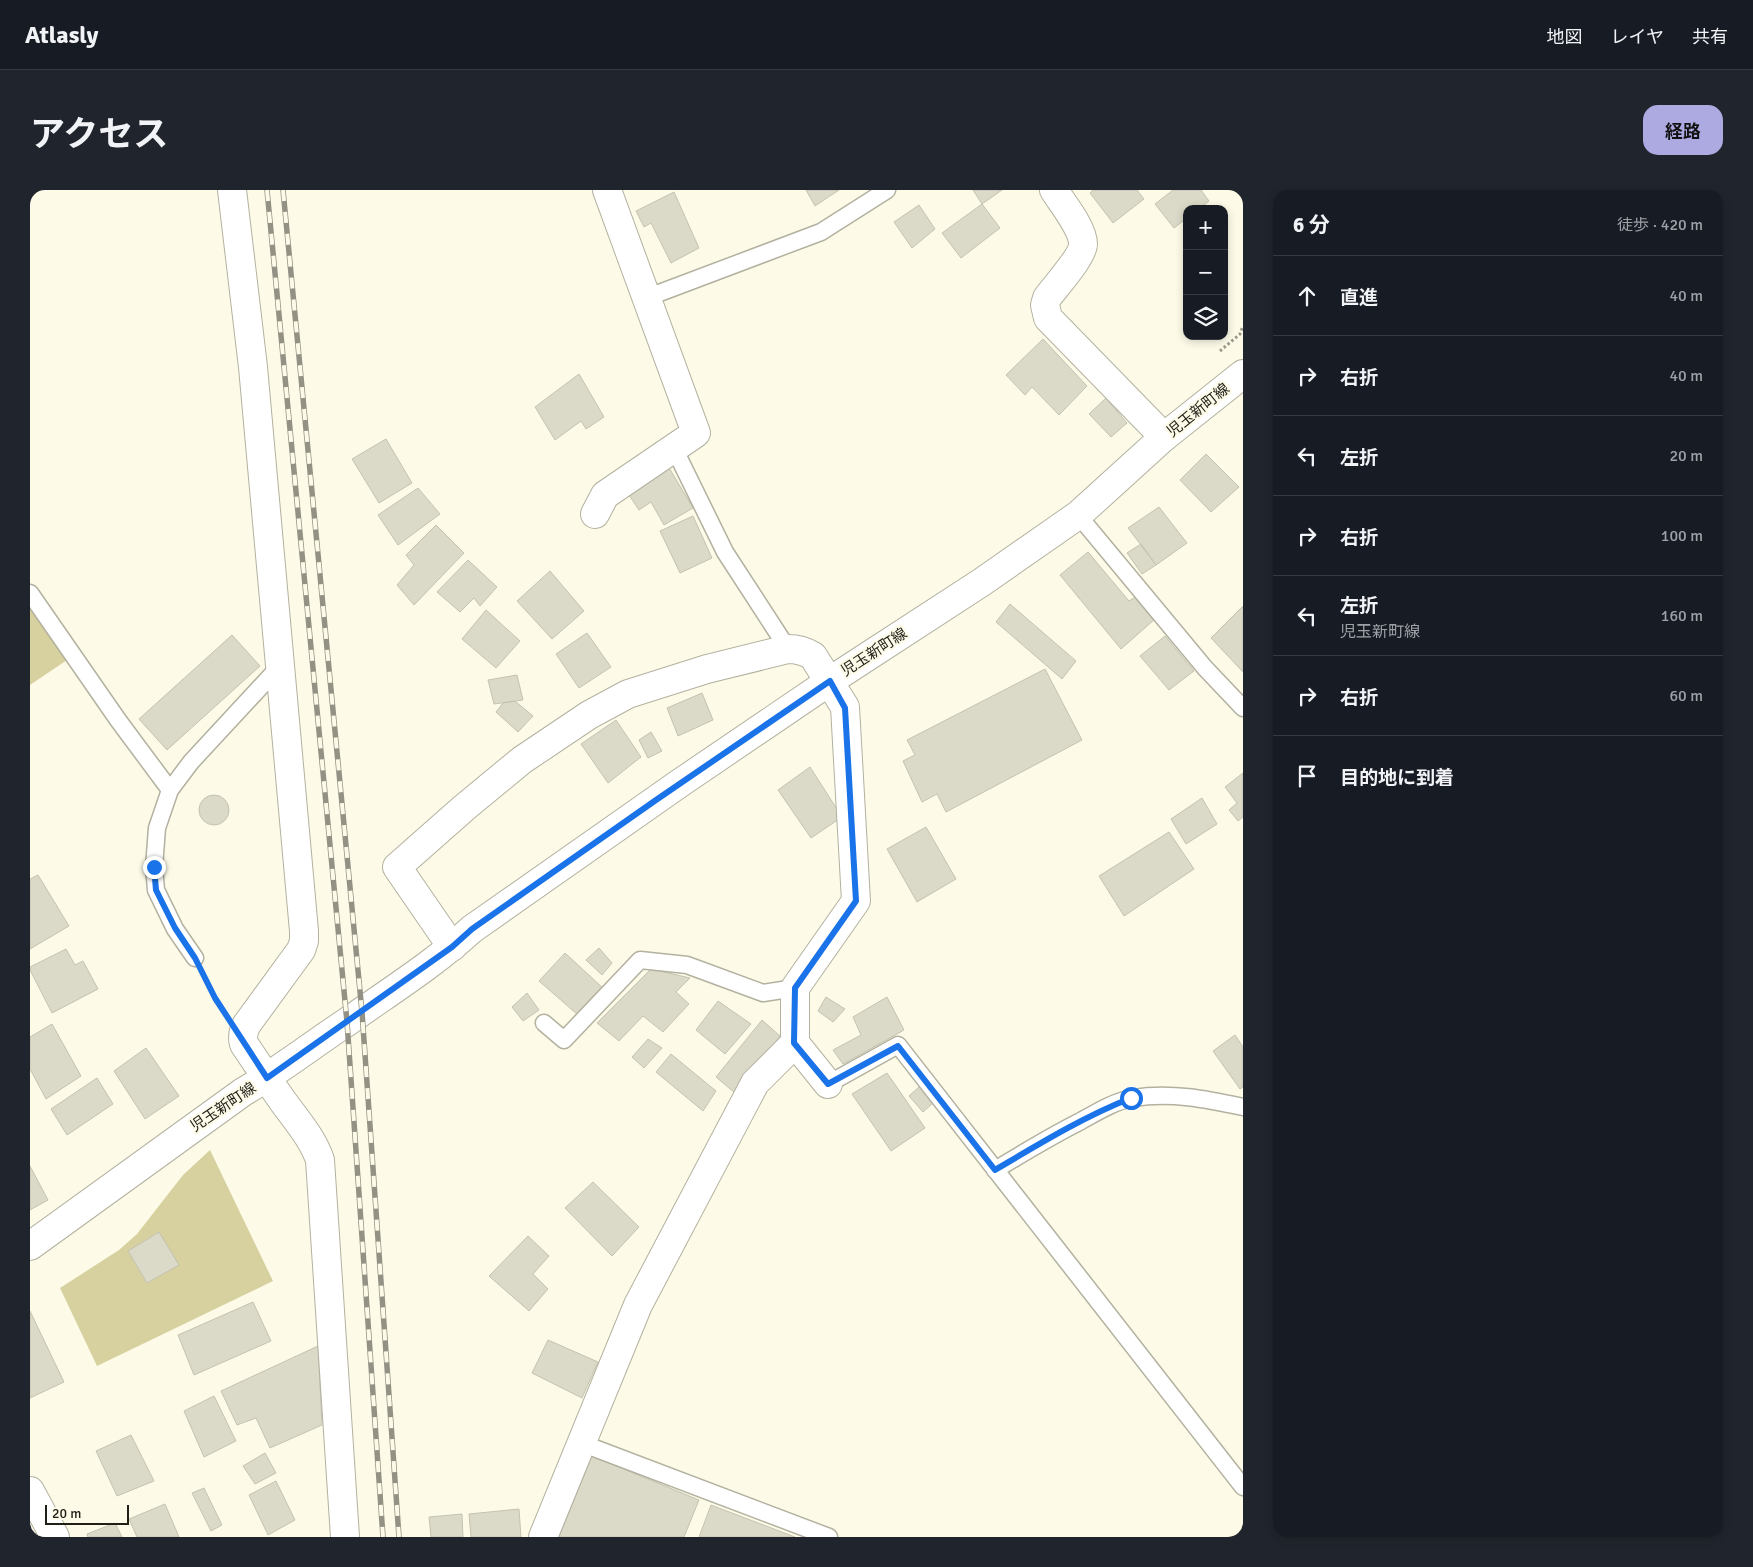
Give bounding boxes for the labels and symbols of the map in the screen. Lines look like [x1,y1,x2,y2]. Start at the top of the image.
street label: 児玉新町線 [1163,379,1233,441]
street label: 児玉新町線 [838,624,910,680]
route end [143,856,166,879]
street label: 児玉新町線 [187,1079,259,1135]
route start [1120,1087,1143,1110]
scale bar [45,1502,129,1525]

